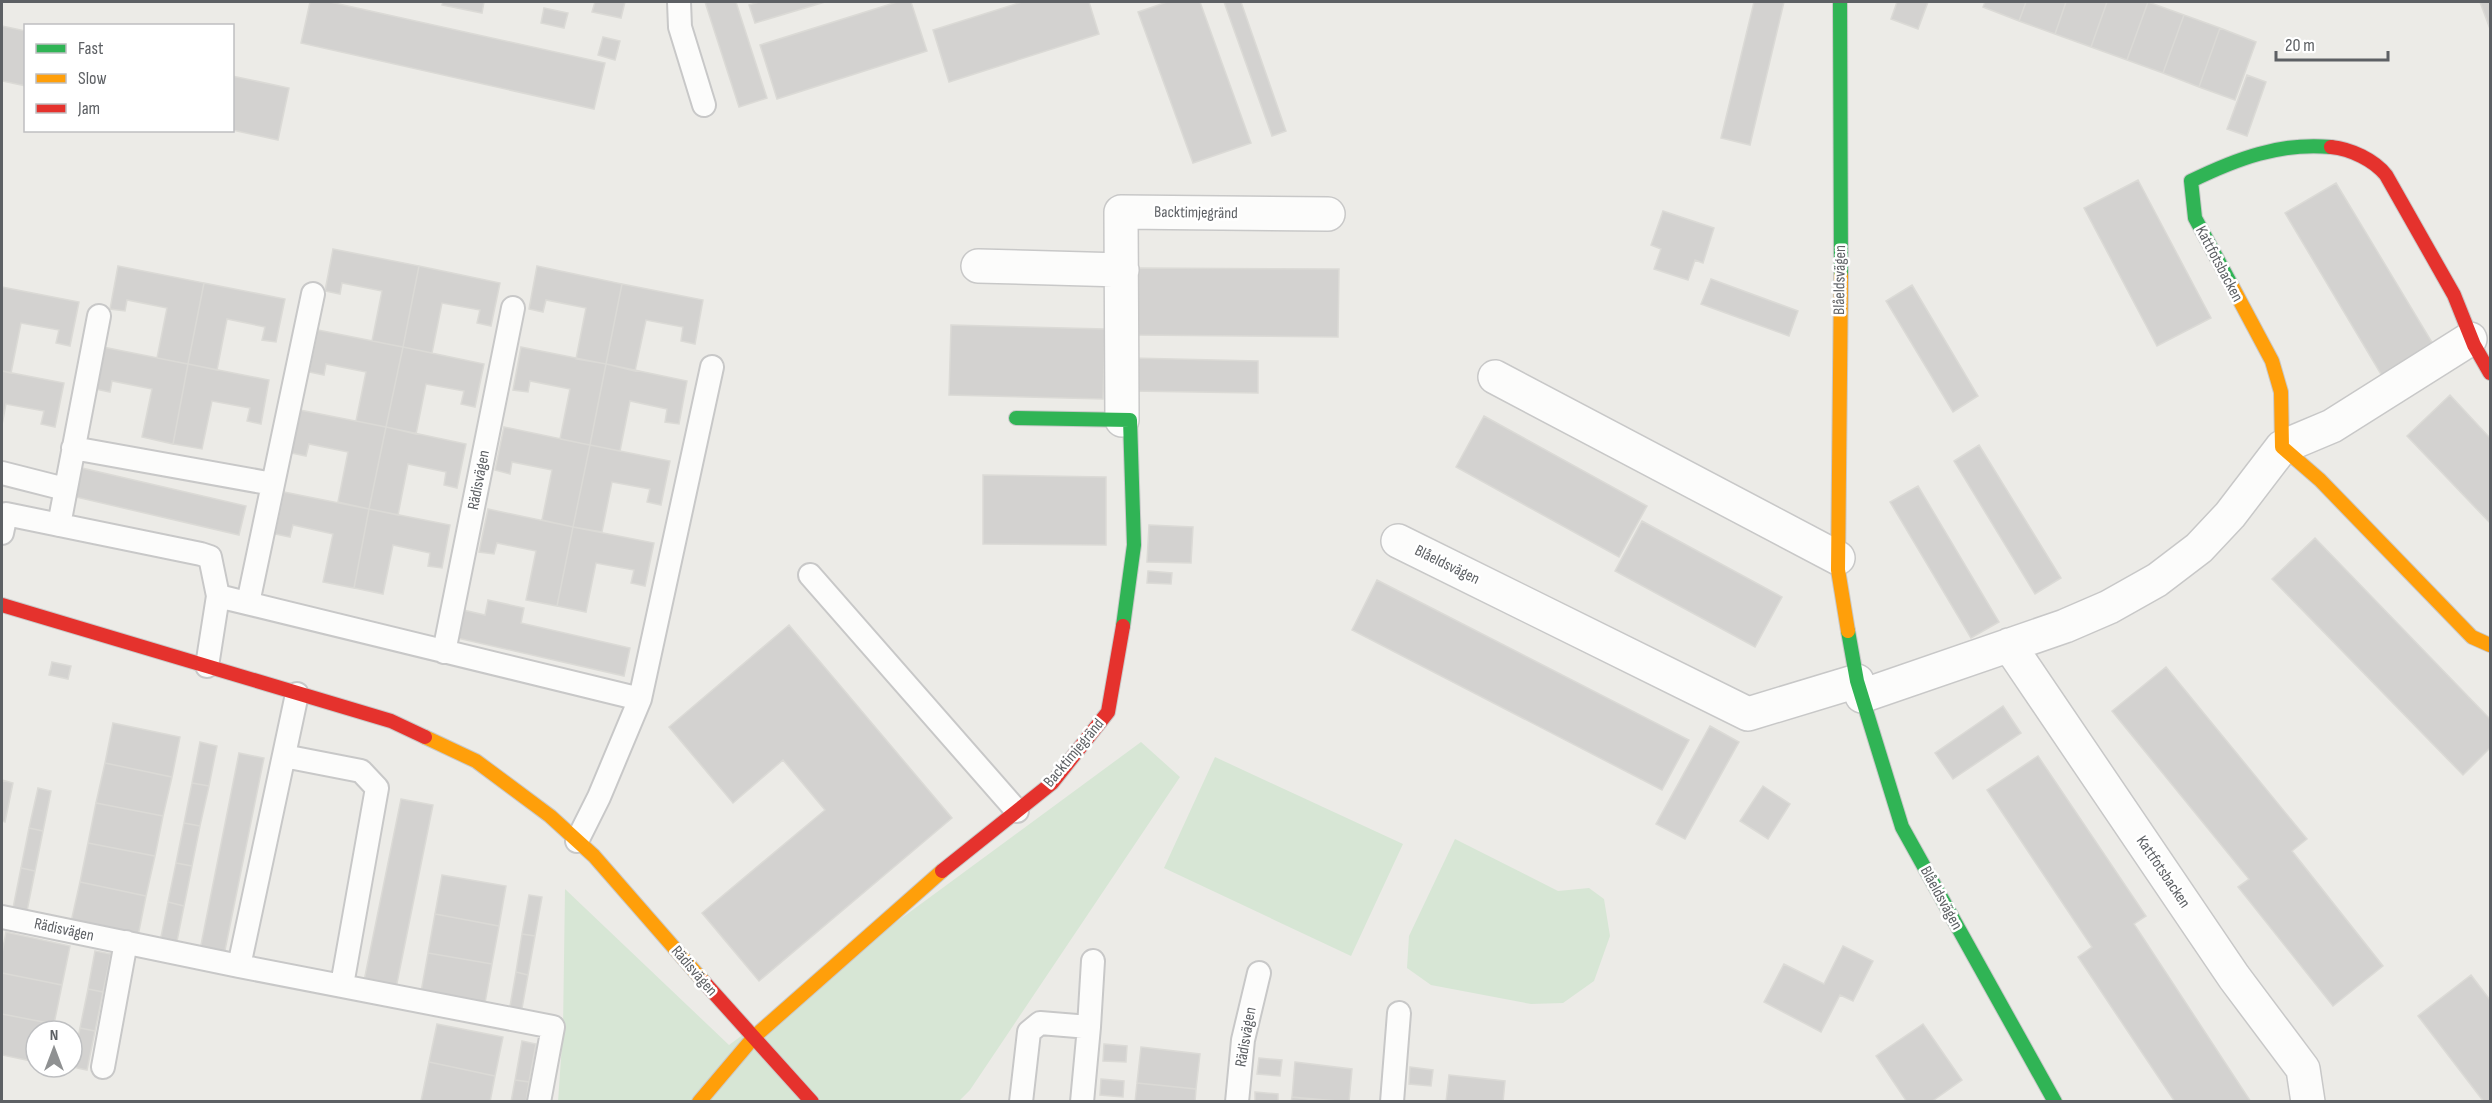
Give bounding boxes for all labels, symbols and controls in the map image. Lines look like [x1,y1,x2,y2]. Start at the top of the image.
legend [24,24,234,132]
scale bar [2276,24,2388,62]
text: 20 m [2285,35,2315,56]
text: Fast [78,38,104,59]
text: Slow [78,68,107,89]
text: Jam [77,98,100,119]
street label: Backtimjegränd [1154,203,1238,223]
street label: Kattfotsbacken [2191,223,2247,305]
street label: Blåeldsvägen [1830,245,1850,315]
street label: Rädisvägen [464,449,494,511]
street label: Blåeldsvägen [1411,541,1483,589]
street label: Backtimjegränd [1040,715,1108,791]
street label: Kattfotsbacken [2132,832,2194,912]
street label: Blåeldsvägen [1916,863,1966,933]
street label: Rädisvägen [32,914,96,946]
street label: Rädisvägen [667,942,721,1000]
street label: Rädisvägen [1231,1006,1261,1068]
north arrow [24,1019,84,1079]
text: N [50,1026,58,1045]

